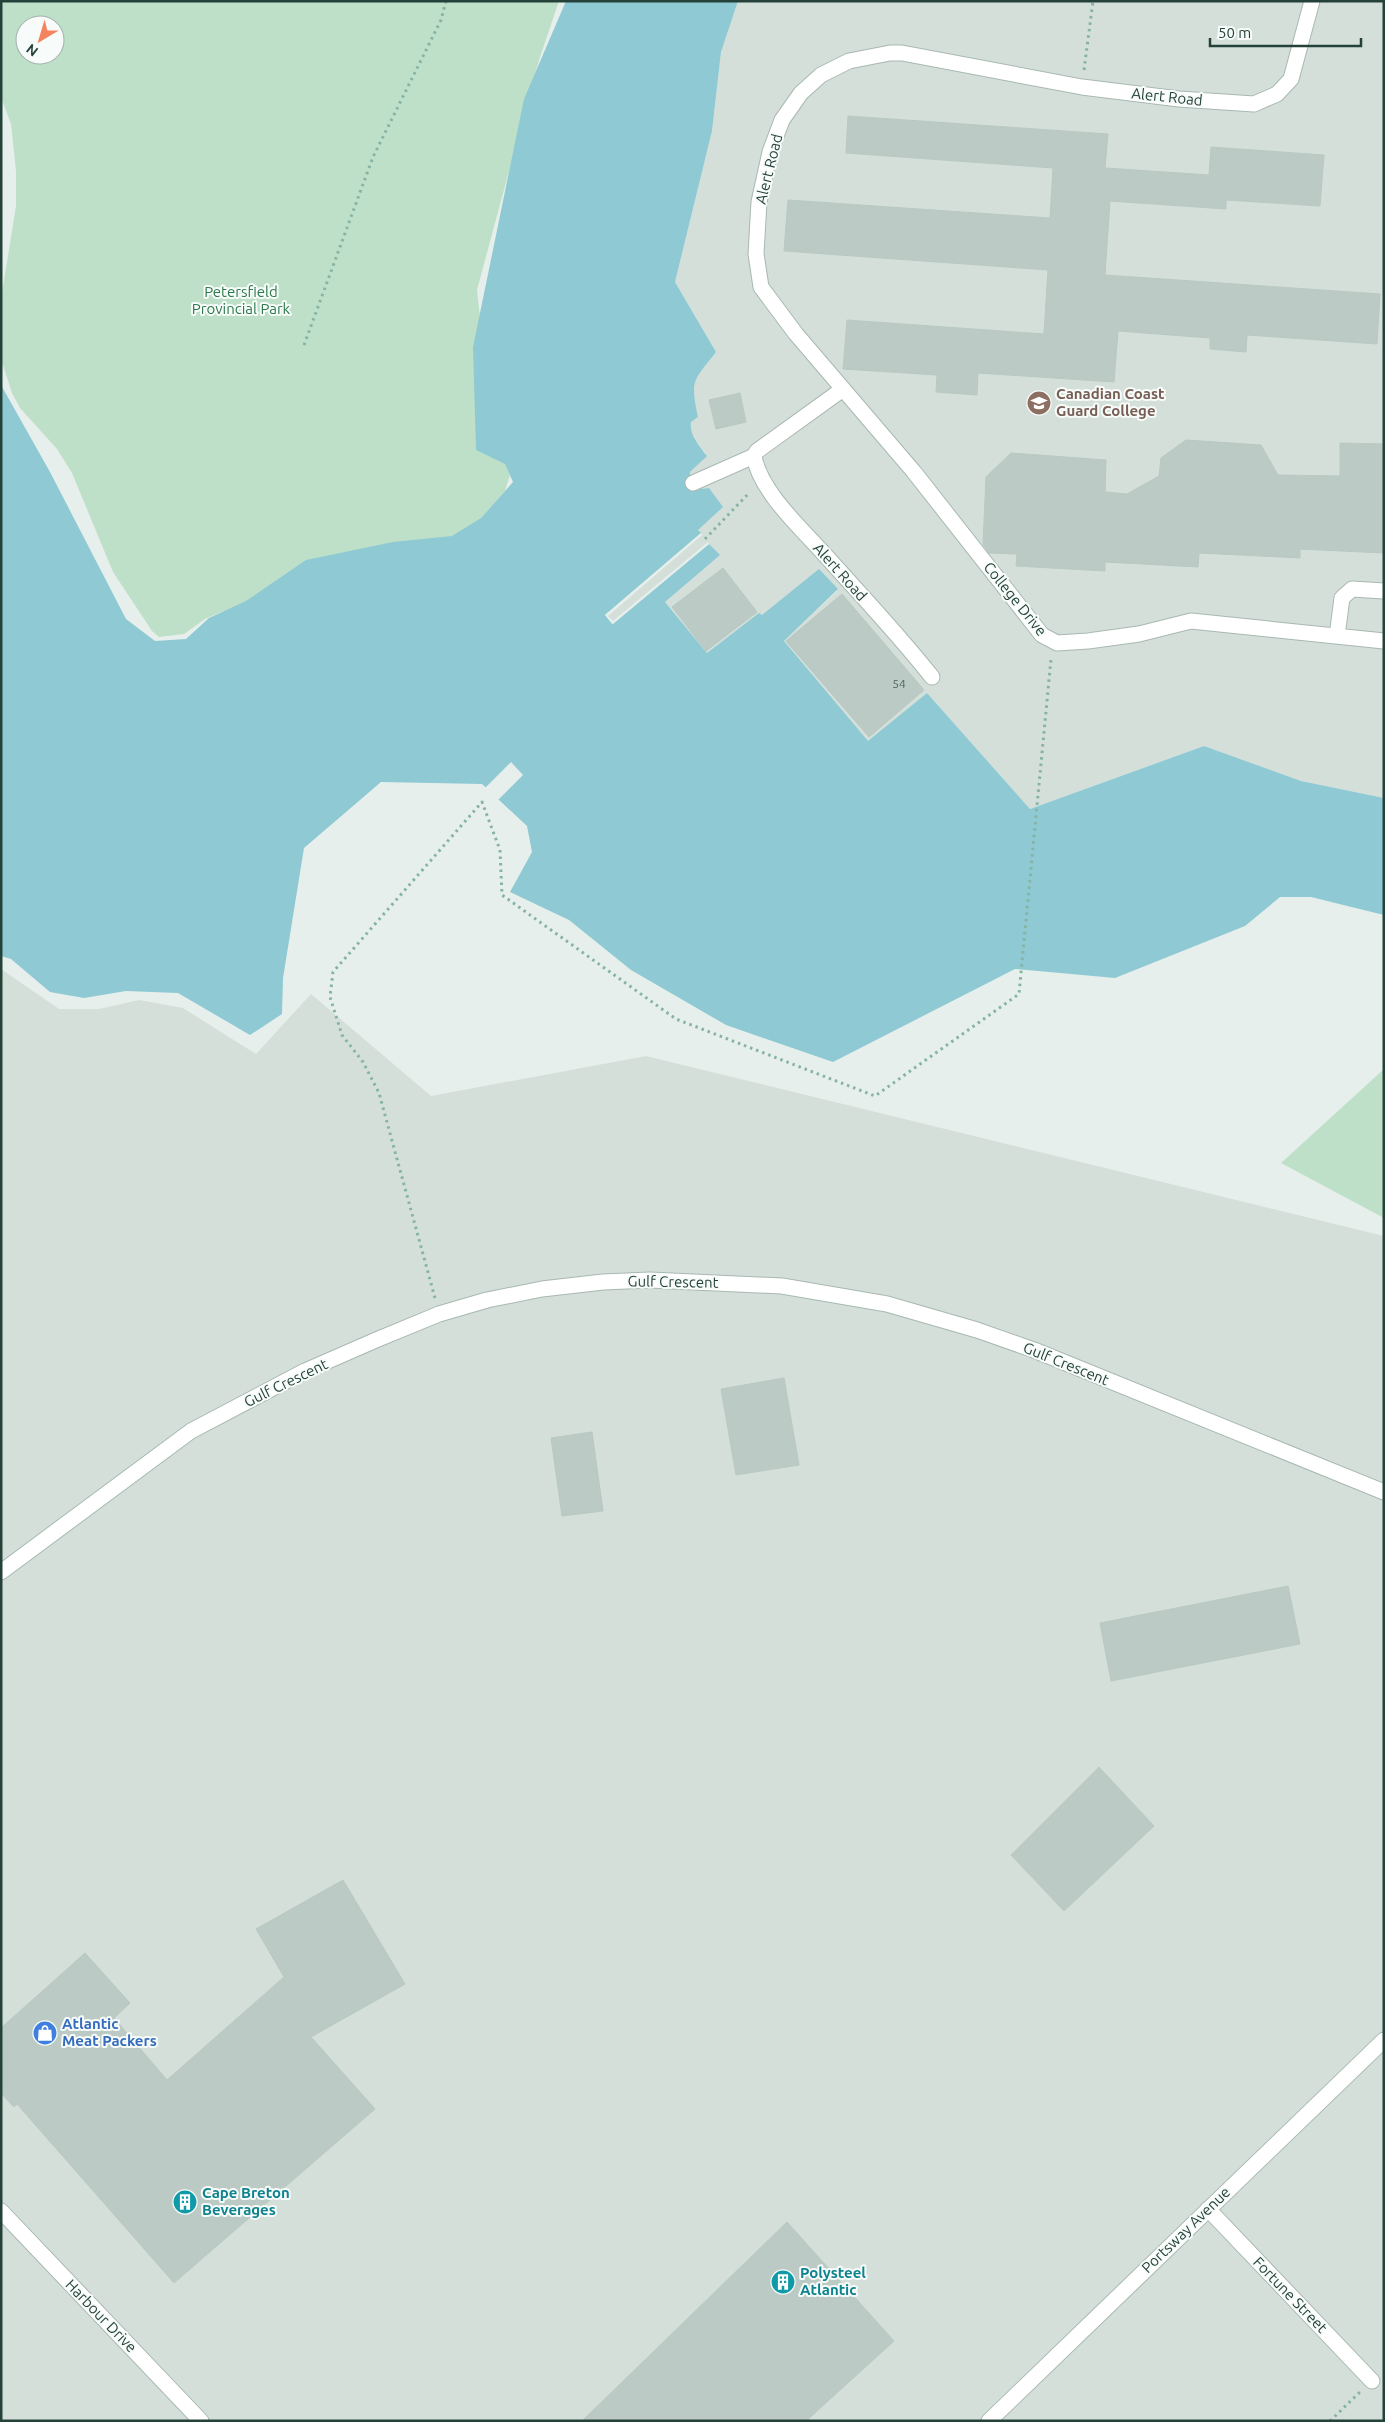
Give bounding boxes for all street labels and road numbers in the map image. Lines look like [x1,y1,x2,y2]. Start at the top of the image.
street label: Alert Road [1131,84,1204,109]
street label: Alert Road [752,132,785,206]
street label: Alert Road [810,539,871,604]
street label: College Drive [980,558,1050,639]
street label: Gulf Crescent [627,1272,719,1291]
street label: Gulf Crescent [1021,1339,1112,1388]
street label: Gulf Crescent [241,1355,330,1410]
street label: Portsway Avenue [1138,2183,1233,2276]
street label: Fortune Street [1250,2253,1331,2336]
street label: Harbour Drive [62,2276,140,2356]

